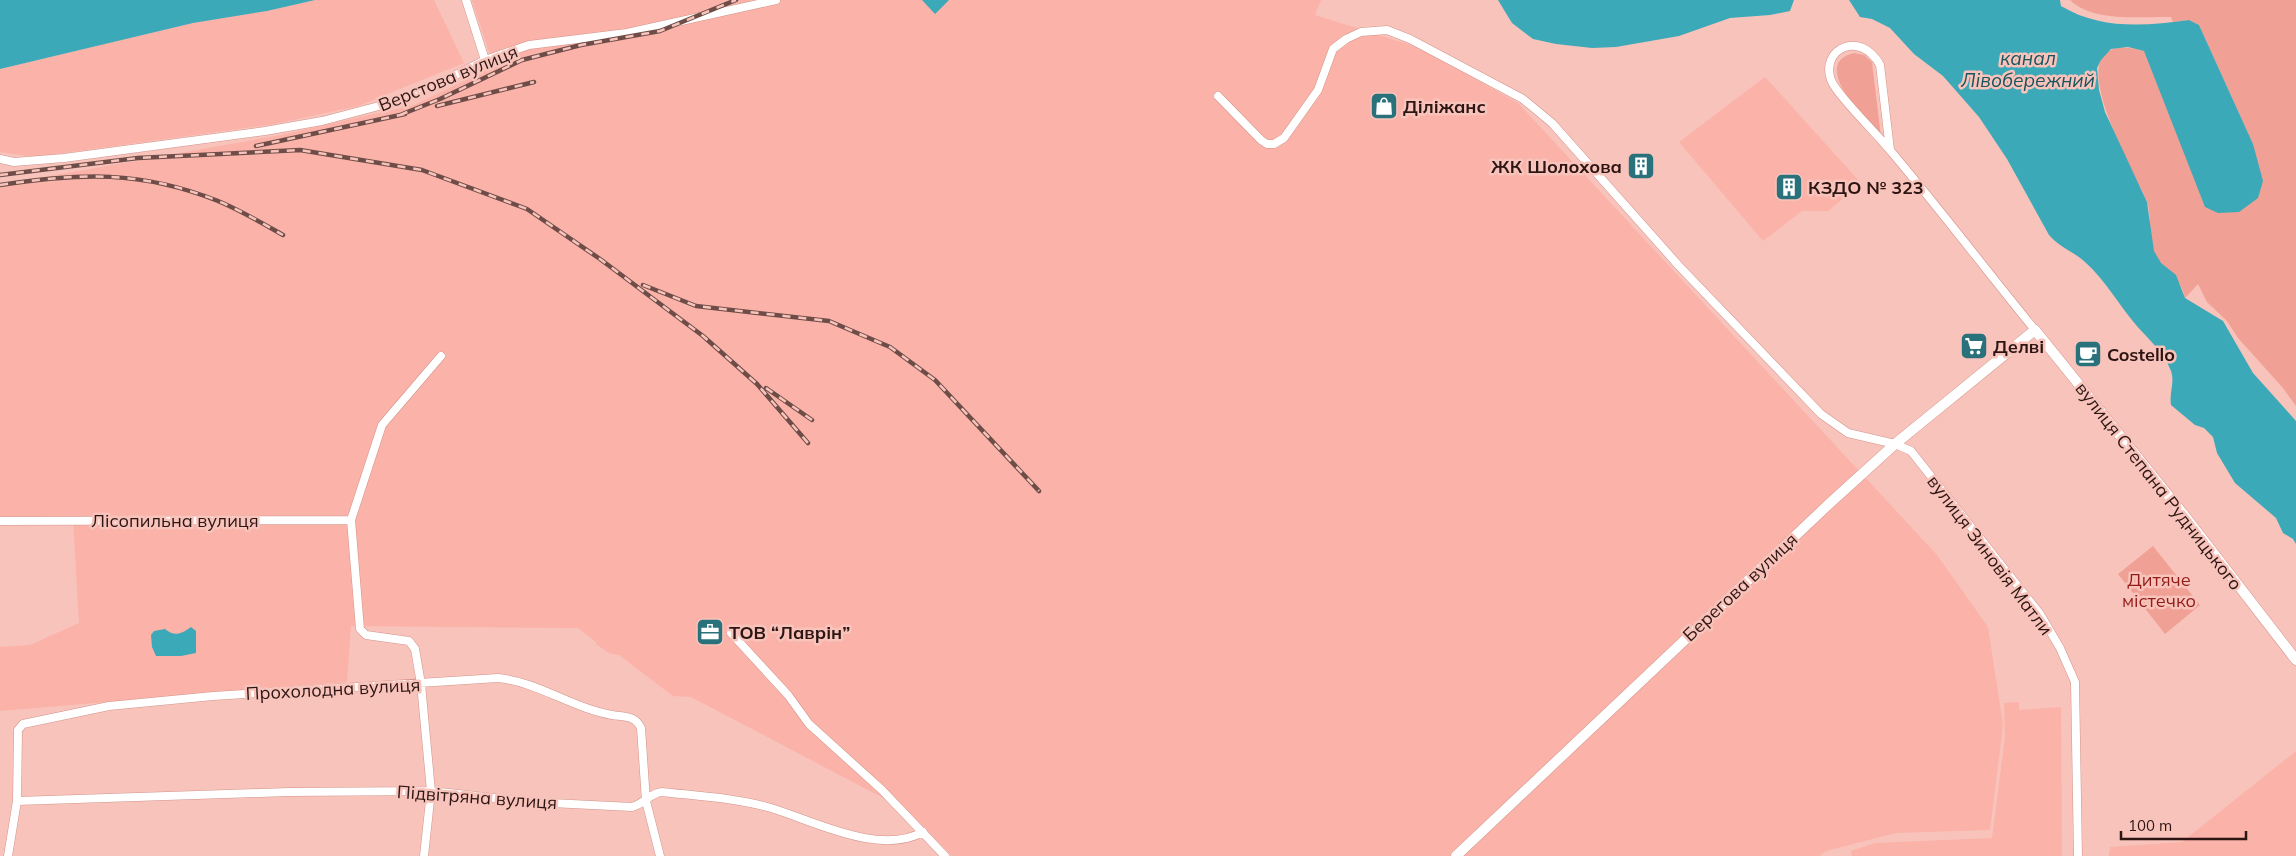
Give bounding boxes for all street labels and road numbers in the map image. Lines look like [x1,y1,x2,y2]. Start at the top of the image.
street label: Верстова вулиця [375,40,521,116]
street label: вулиця Степана Рудницького [2071,377,2247,595]
street label: вулиця Зиновія Матли [1922,470,2058,640]
street label: Лісопильна вулиця [91,509,259,532]
street label: Берегова вулиця [1678,528,1802,646]
street label: Прохолодна вулиця [245,673,421,705]
street label: Підвітряна вулиця [396,780,558,814]

